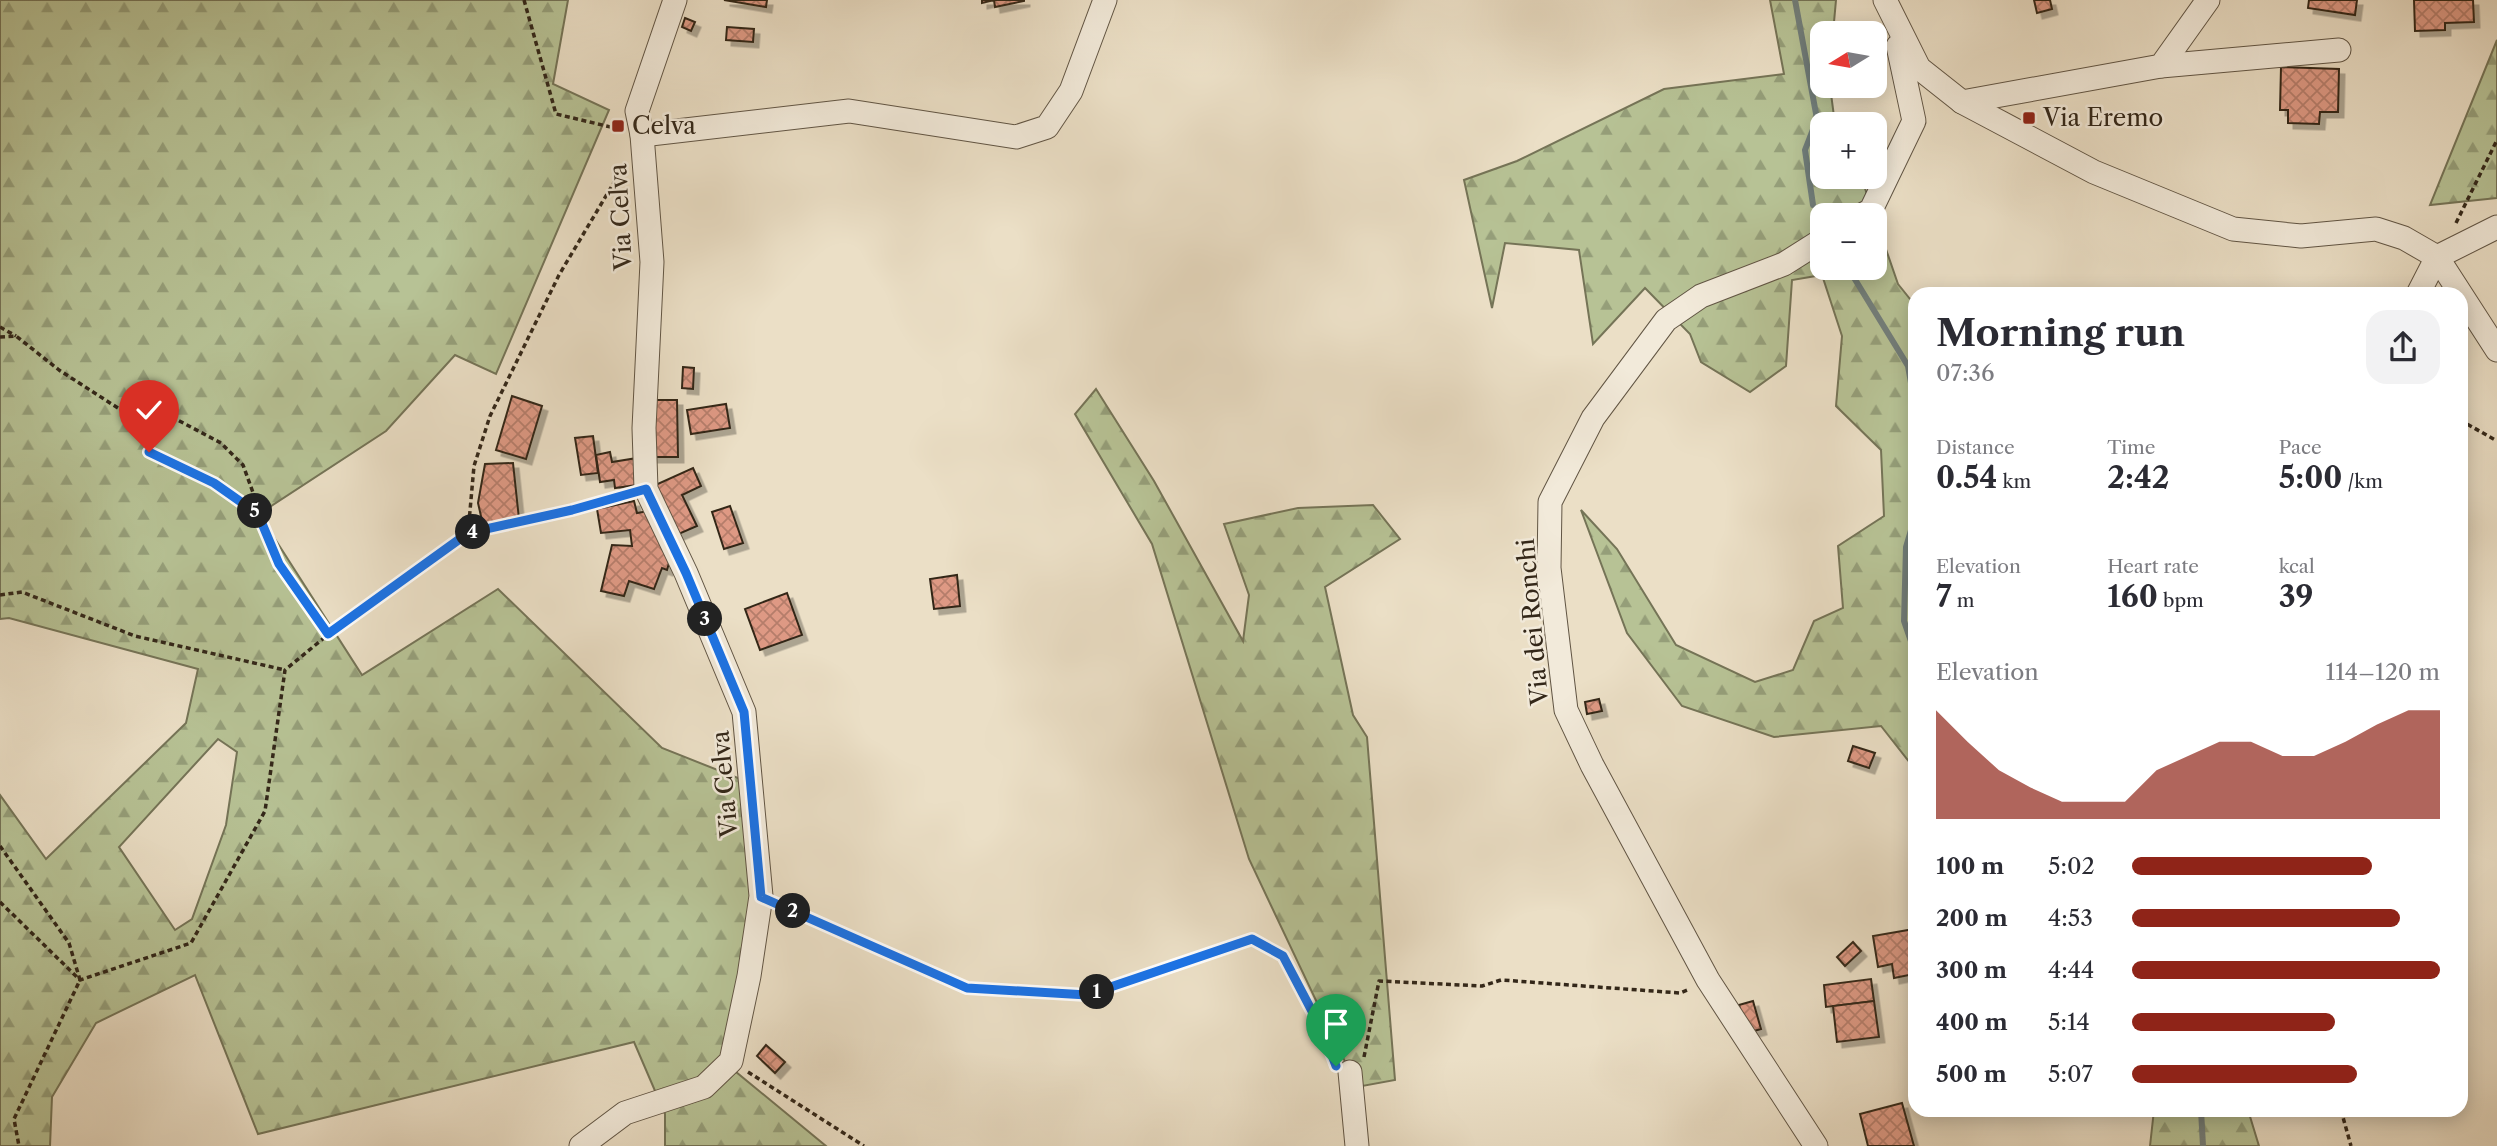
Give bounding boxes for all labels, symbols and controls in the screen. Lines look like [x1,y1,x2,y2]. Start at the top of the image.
north arrow [1810,21,1886,98]
map controls [1810,21,1887,280]
place label: Via Eremo [2042,103,2163,132]
marker: Via Eremo [2021,110,2037,126]
place label: Celva [632,111,696,140]
button: + [1810,112,1887,189]
marker: Celva [610,118,626,134]
street label: Via Celva [603,162,638,272]
button: − [1810,203,1887,280]
text: Morning run [1936,309,2185,356]
button: share [2366,310,2440,384]
text: 07:36 [1936,359,1995,387]
pin [119,380,179,452]
icon: check [130,391,168,429]
text: Distance [1936,436,2015,459]
text: Time [2107,436,2155,459]
text: Pace [2279,436,2322,459]
text: 0.54 [1936,459,1997,496]
text: 2:42 [2107,459,2169,496]
text: 5:00 [2279,459,2342,496]
text: km [1997,470,2031,493]
text: /km [2342,470,2383,493]
pin: 5 [238,494,272,528]
text: 5 [249,499,260,522]
pin: 4 [456,514,490,550]
text: 4 [467,520,478,543]
street label: Via dei Ronchi [1511,538,1554,708]
text: Elevation [1936,555,2021,578]
text: Heart rate [2107,555,2199,578]
text: kcal [2279,555,2315,578]
text: 7 [1936,578,1952,615]
text: 160 [2107,578,2158,615]
text: 39 [2279,578,2314,615]
text: m [1952,589,1974,612]
text: bpm [2158,589,2204,612]
pin: 3 [688,602,722,636]
text: 3 [699,607,710,630]
text: Elevation [1936,658,2039,686]
text: 114–120 m [2325,658,2440,686]
street label: Via Celva [705,729,744,840]
text: 100 m [1936,852,2004,880]
text: 5:02 [2048,852,2095,880]
pin: 2 [776,894,810,928]
text: 2 [787,899,798,922]
text: 200 m [1936,904,2008,932]
text: 4:53 [2048,904,2093,932]
text: 300 m [1936,956,2007,984]
text: 4:44 [2048,956,2094,984]
pin: 1 [1080,974,1114,1010]
text: 1 [1092,980,1101,1003]
pin [1306,994,1366,1066]
icon: arrive [1317,1005,1355,1043]
text: 400 m [1936,1008,2008,1036]
text: 5:14 [2048,1008,2090,1036]
text: 500 m [1936,1060,2007,1088]
text: 5:07 [2048,1060,2093,1088]

